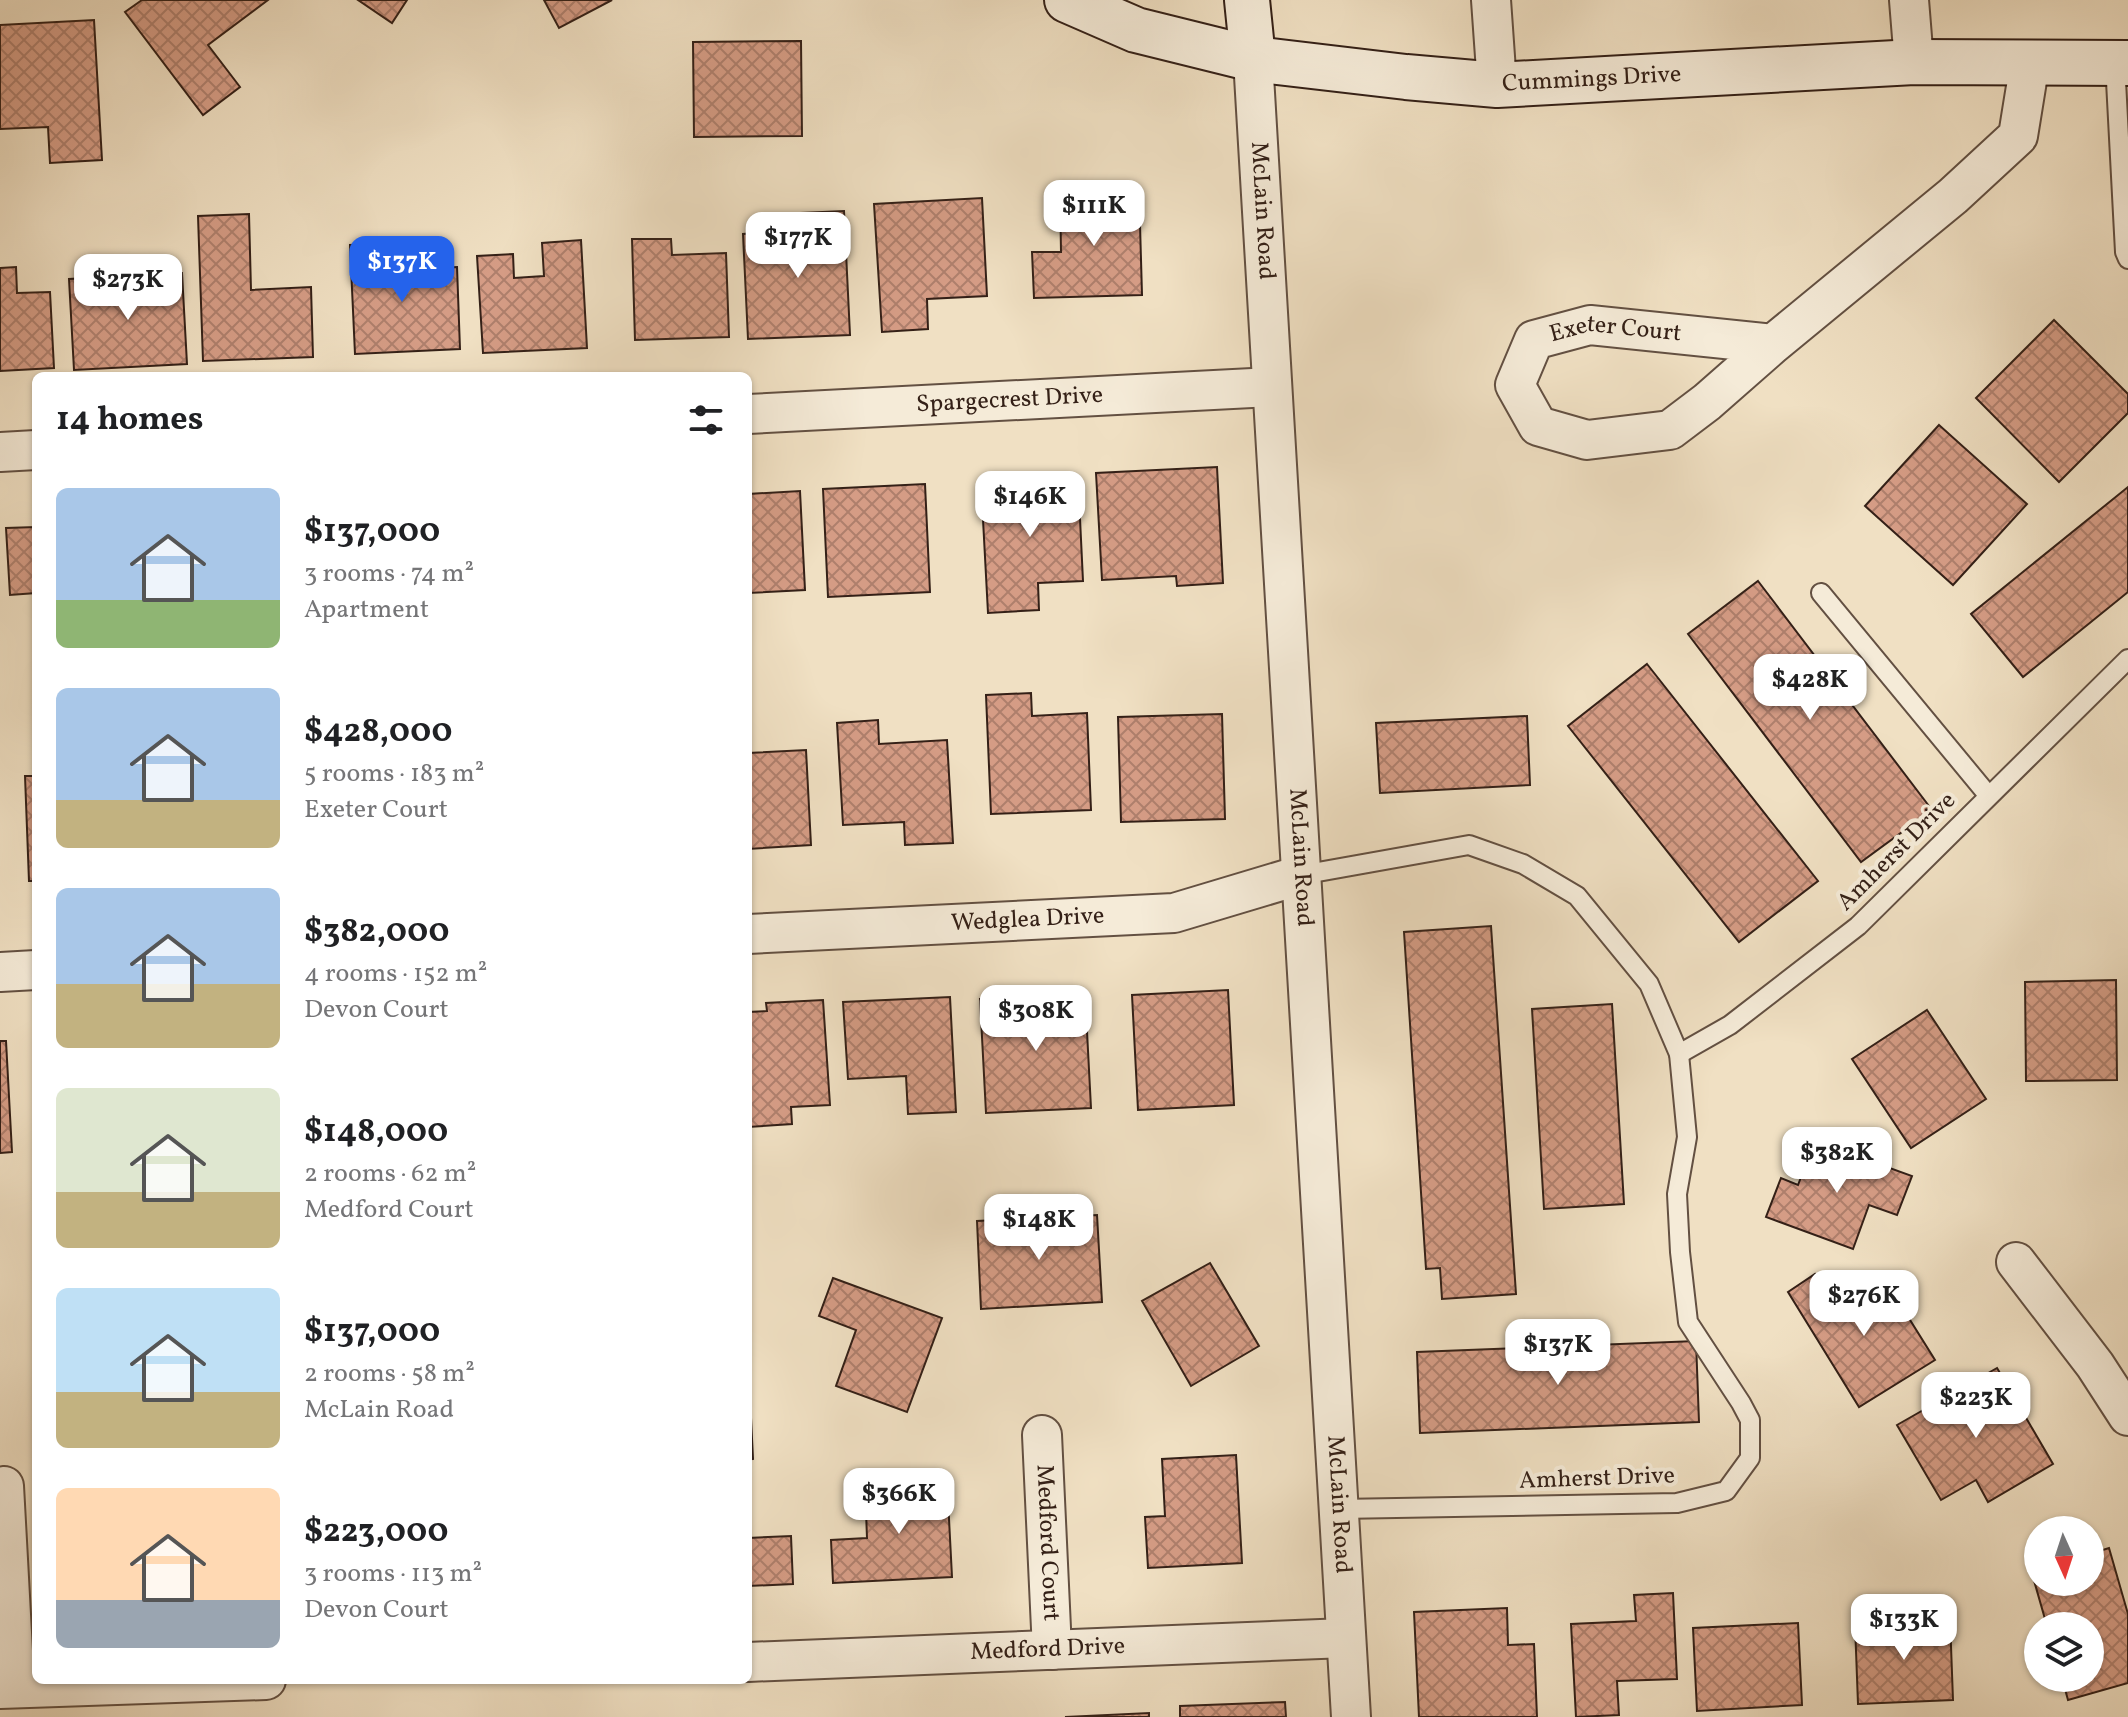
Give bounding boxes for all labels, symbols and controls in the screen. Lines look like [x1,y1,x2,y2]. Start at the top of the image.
street label: Cummings Drive [1501,58,1682,102]
street label: McLain Road [1241,141,1283,281]
pin: $111K [1038,180,1150,248]
text: $111K [1062,188,1126,224]
pin: $177K [742,212,854,280]
text: $177K [764,220,832,256]
pin: $137K [346,236,458,304]
text: $137K [367,244,437,280]
pin: $273K [72,254,184,322]
text: $273K [92,262,164,298]
street label: Exeter Court [1546,308,1683,352]
street label: Spargecrest Drive [915,379,1104,422]
text: 14 homes [56,397,203,444]
icon: filters [684,398,728,442]
pin: $146K [974,471,1086,539]
text: $146K [993,479,1067,515]
text: $137,000 [304,509,440,556]
icon: home [120,520,216,616]
text: 3 rooms · 74 m² [304,556,474,592]
text: Apartment [304,592,429,628]
pin: $428K [1754,654,1866,722]
text: $428K [1772,662,1848,698]
text: $428,000 [304,709,453,756]
icon: home [120,720,216,816]
text: 5 rooms · 183 m² [304,756,484,792]
street label: Amherst Drive [1830,785,1964,919]
street label: McLain Road [1279,787,1321,928]
text: Exeter Court [304,792,448,828]
street label: Wedglea Drive [950,899,1105,941]
text: $382,000 [304,909,449,956]
icon: home [120,920,216,1016]
text: 4 rooms · 152 m² [304,956,487,992]
pin: $308K [980,985,1092,1053]
text: Devon Court [304,992,449,1028]
text: $308K [998,993,1074,1029]
text: $148,000 [304,1109,448,1156]
icon: home [120,1120,216,1216]
pin: $382K [1781,1127,1893,1195]
text: $382K [1800,1135,1874,1171]
text: 2 rooms · 62 m² [304,1156,476,1192]
text: Medford Court [304,1192,474,1228]
pin: $148K [983,1194,1095,1262]
text: $148K [1002,1202,1076,1238]
pin: $276K [1808,1270,1920,1338]
text: $276K [1828,1278,1900,1314]
text: $137,000 [304,1309,440,1356]
pin: $137K [1502,1319,1614,1387]
icon: home [120,1320,216,1416]
text: $137K [1523,1327,1593,1363]
text: 2 rooms · 58 m² [304,1356,475,1392]
pin: $223K [1920,1372,2032,1440]
text: $223K [1939,1380,2013,1416]
text: McLain Road [304,1392,454,1428]
street label: McLain Road [1317,1434,1359,1575]
street label: Amherst Drive [1518,1459,1676,1499]
street label: Medford Court [1026,1464,1068,1622]
pin: $366K [843,1468,955,1536]
text: $366K [861,1476,937,1512]
text: $223,000 [304,1509,449,1556]
north arrow [2024,1516,2104,1596]
map controls [2024,1516,2104,1692]
icon: home [120,1520,216,1616]
text: 3 rooms · 113 m² [304,1556,482,1592]
text: Devon Court [304,1592,449,1628]
pin: $133K [1848,1594,1960,1662]
text: $133K [1869,1602,1939,1638]
button: layers [2024,1612,2104,1692]
street label: Medford Drive [970,1630,1126,1670]

